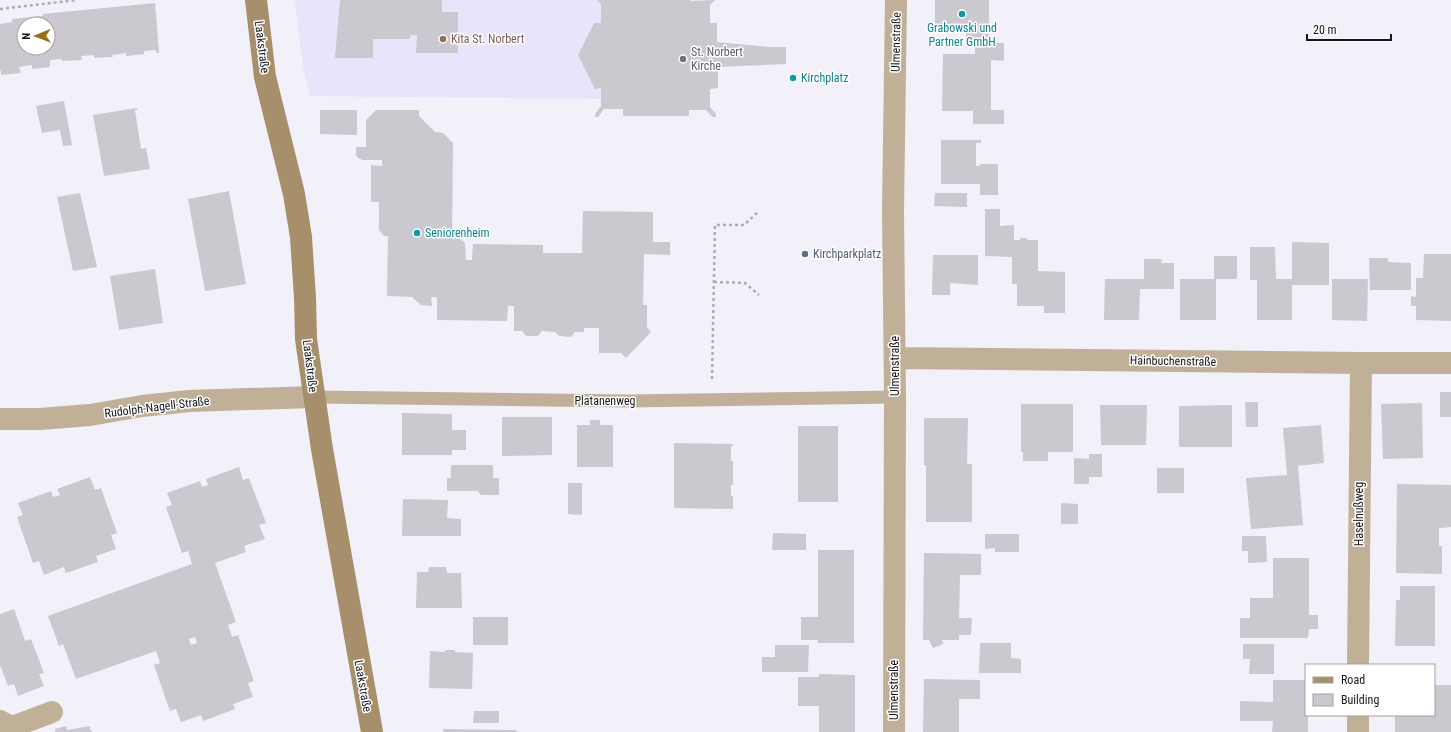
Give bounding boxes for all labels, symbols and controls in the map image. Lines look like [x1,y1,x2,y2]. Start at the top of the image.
marker: Grabowski und Partner GmbH [957,9,967,19]
street label: Ulmenstraße [888,11,904,72]
north arrow [16,16,56,56]
scale bar [1307,16,1391,42]
street label: Laakstraße [252,20,272,74]
place label: Grabowski und Partner GmbH [927,21,997,49]
text: 20 m [1313,23,1337,37]
text: N [20,32,33,40]
place label: Kita St. Norbert [451,32,525,46]
marker: Kita St. Norbert [438,34,448,44]
place label: St. Norbert Kirche [691,45,743,73]
marker: St. Norbert Kirche [678,54,688,64]
place label: Kirchplatz [801,71,848,85]
marker: Kirchplatz [788,73,798,83]
place label: Seniorenheim [425,226,490,240]
marker: Seniorenheim [412,228,422,238]
place label: Kirchparkplatz [813,247,881,261]
marker: Kirchparkplatz [800,249,810,259]
street label: Ulmenstraße [888,336,902,396]
street label: Laakstraße [300,339,320,393]
street label: Hainbuchenstraße [1130,353,1217,369]
street label: Rudolph-Nagell-Straße [104,394,211,420]
street label: Platanenweg [574,394,636,408]
street label: Haselnußweg [1352,482,1366,546]
street label: Laakstraße [352,659,375,714]
street label: Ulmenstraße [887,660,901,720]
legend [1305,664,1435,716]
text: Road [1341,673,1365,687]
text: Building [1341,693,1379,707]

